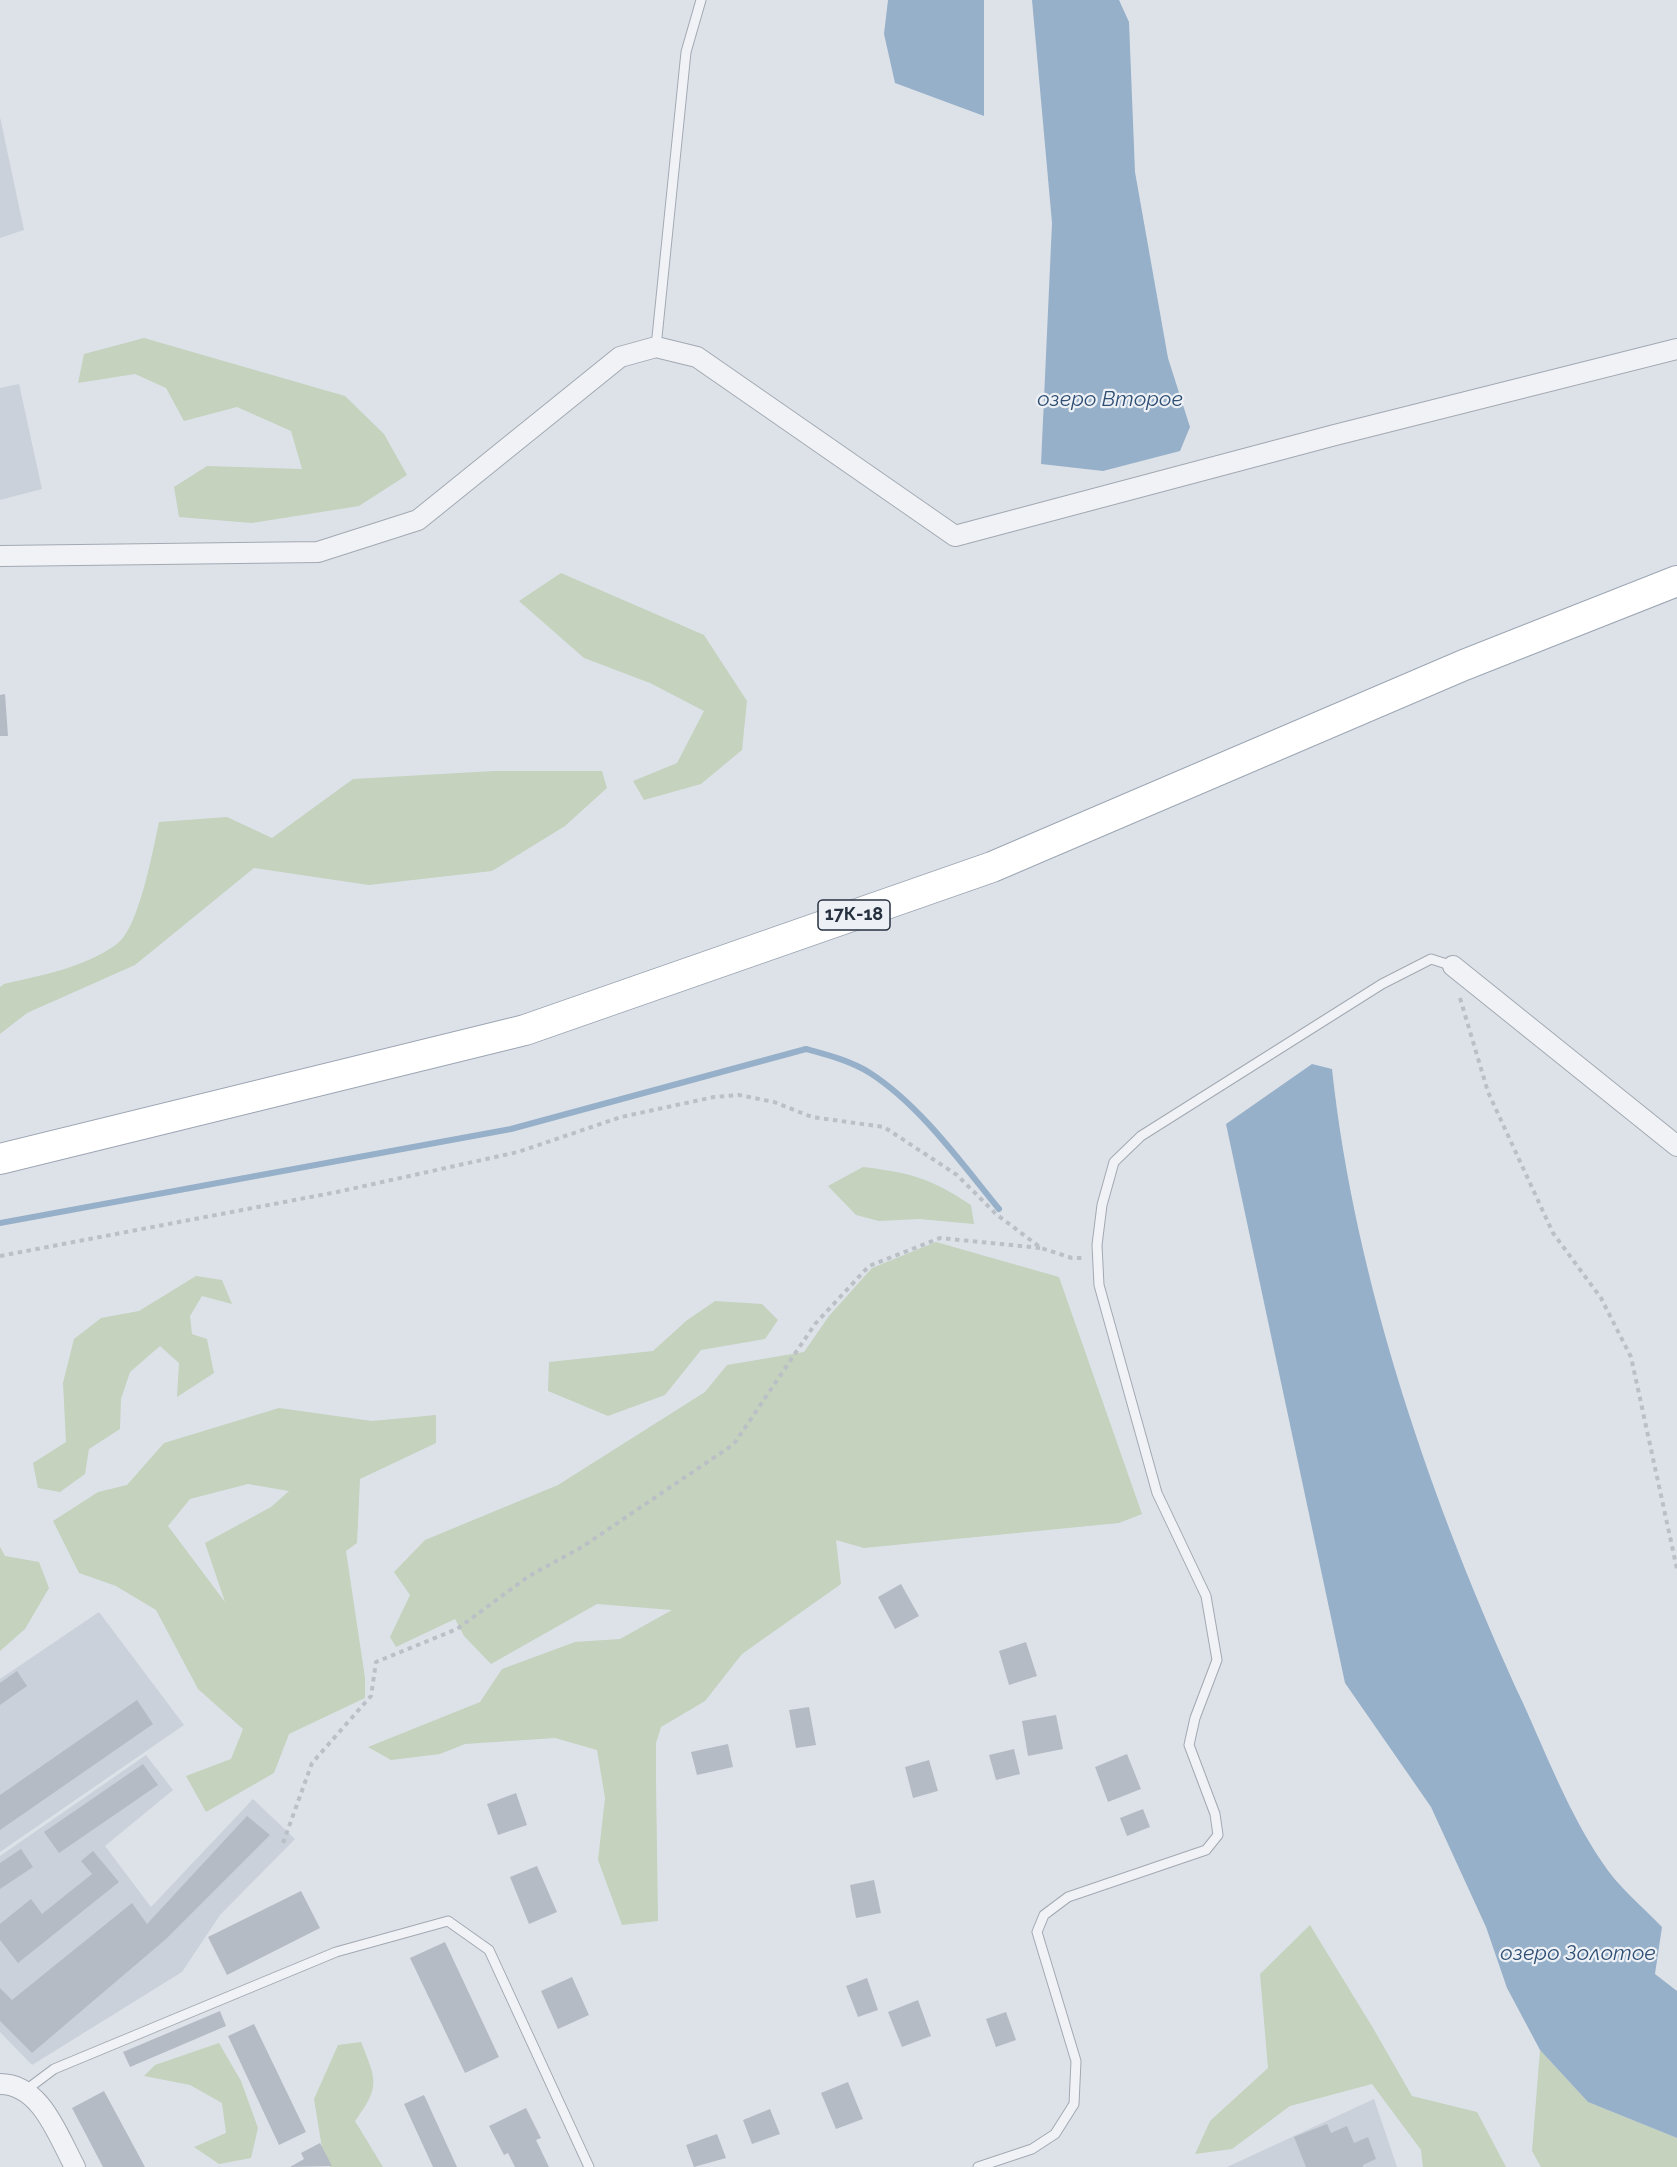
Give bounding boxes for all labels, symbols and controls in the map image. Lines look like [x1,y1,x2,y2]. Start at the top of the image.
water label: озеро Второе [1037,387,1183,413]
road number: 17К-18 [818,900,890,930]
water label: озеро Золотое [1500,1941,1656,1967]

